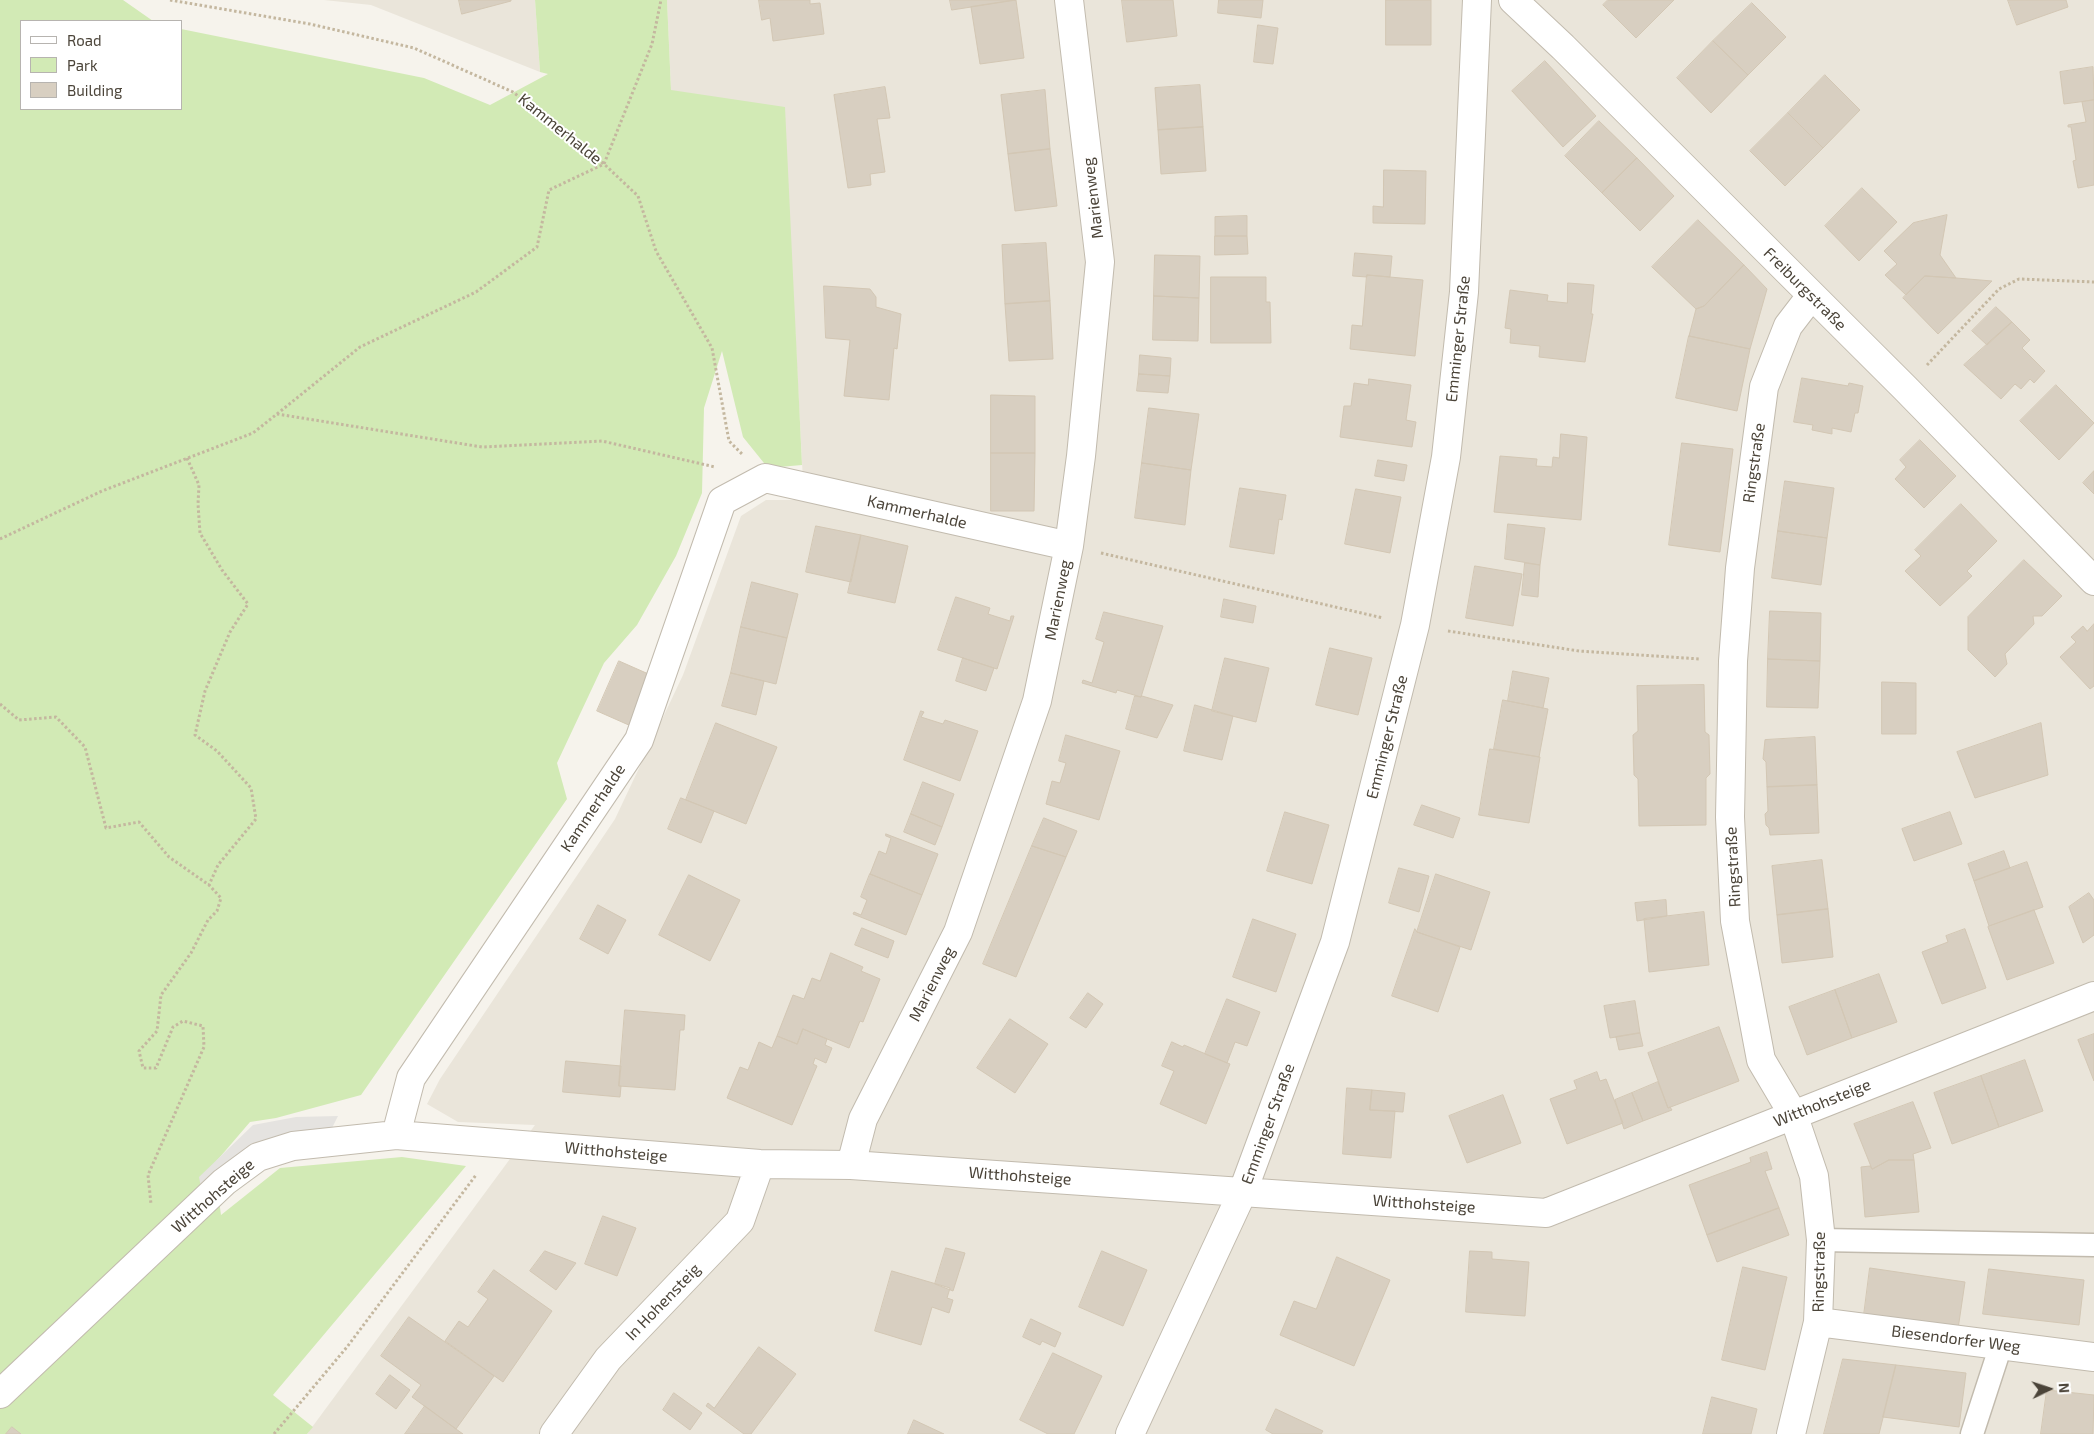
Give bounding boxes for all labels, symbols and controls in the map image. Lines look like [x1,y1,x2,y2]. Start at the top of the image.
legend [20,20,182,110]
text: Road [67,31,102,49]
text: Park [67,56,98,74]
text: Building [67,81,122,99]
street label: Kammerhalde [514,89,606,169]
street label: Marienweg [1078,156,1108,240]
street label: Freiburgstraße [1760,244,1850,334]
street label: Emminger Straße [1442,275,1474,403]
street label: Ringstraße [1739,422,1769,504]
street label: Kammerhalde [865,491,969,533]
street label: Marienweg [1041,558,1075,642]
street label: Emminger Straße [1362,673,1412,801]
street label: Kammerhalde [557,760,629,856]
street label: Ringstraße [1721,826,1745,908]
street label: Marienweg [905,943,959,1025]
street label: Emminger Straße [1237,1061,1299,1187]
street label: Witthohsteige [1771,1075,1873,1131]
street label: Witthohsteige [564,1138,668,1166]
street label: Witthohsteige [168,1155,258,1237]
street label: Witthohsteige [968,1163,1072,1189]
street label: Witthohsteige [1372,1191,1476,1217]
street label: Ringstraße [1809,1231,1829,1313]
street label: In Hohensteig [621,1259,705,1345]
street label: Biesendorfer Weg [1890,1322,2022,1356]
north arrow [2024,1364,2074,1414]
text: N [2056,1382,2073,1394]

